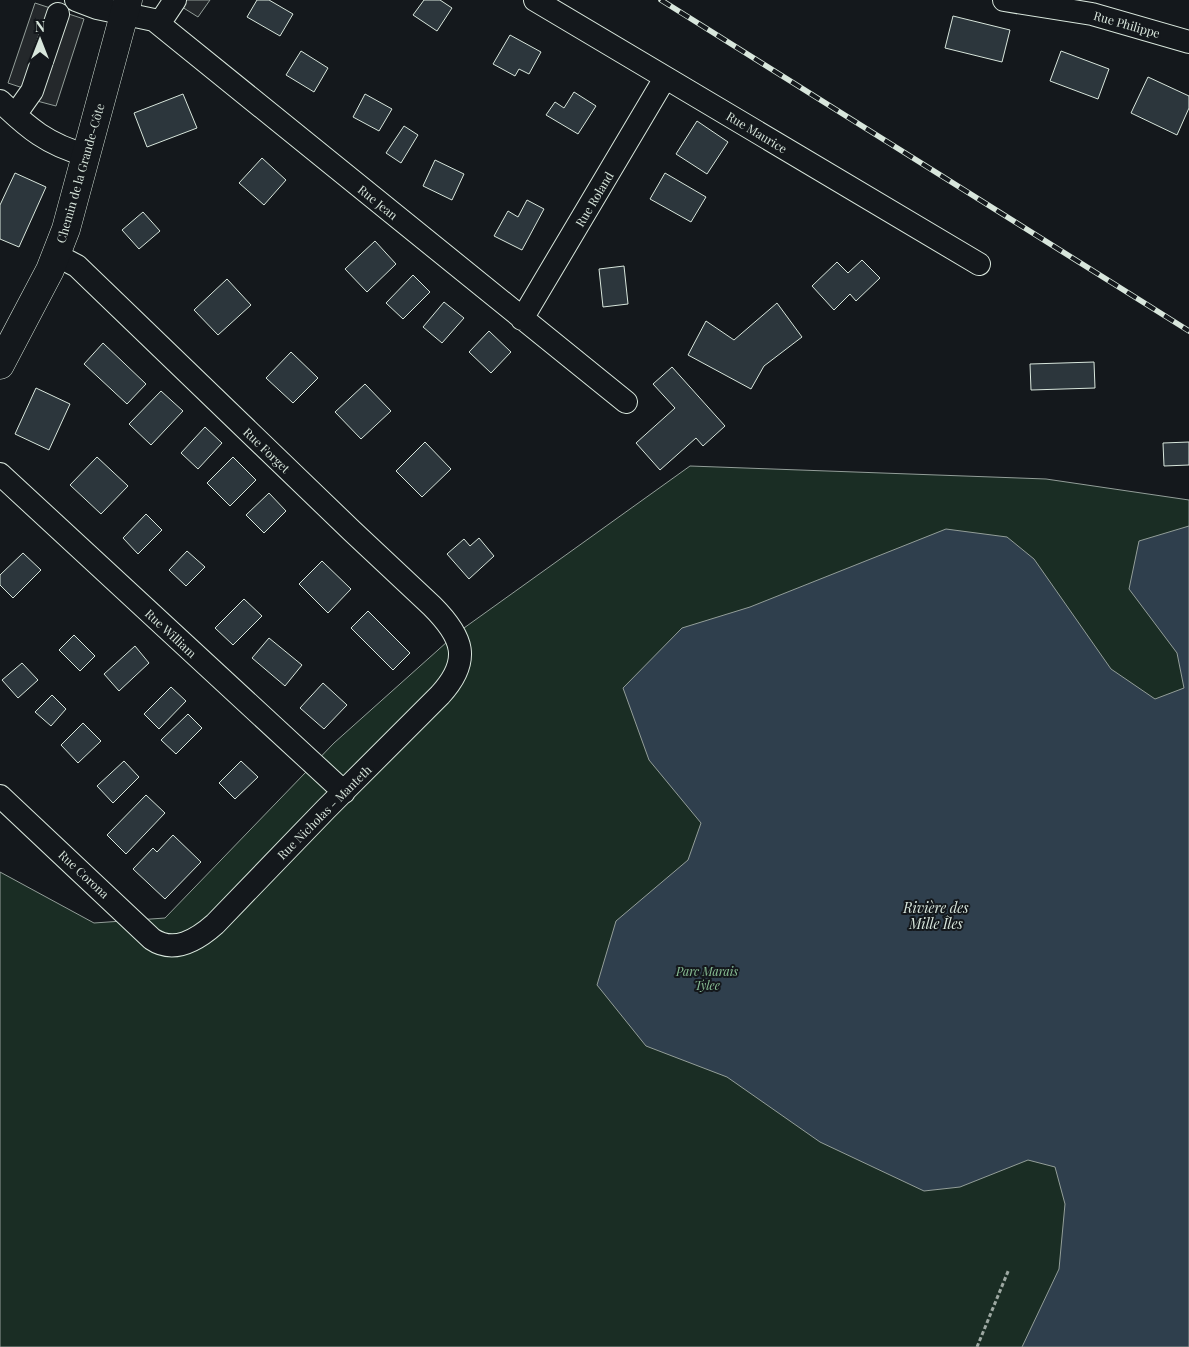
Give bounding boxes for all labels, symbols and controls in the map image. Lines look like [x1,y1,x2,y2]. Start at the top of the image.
street label: Rue Philippe [1092,7,1162,41]
north arrow [15,15,65,65]
text: N [35,17,45,36]
street label: Chemin de la Grande-Côte [52,101,108,245]
street label: Rue Maurice [724,108,790,156]
street label: Rue Roland [571,168,617,230]
street label: Rue Jean [355,181,401,223]
street label: Rue Forget [240,424,294,477]
street label: Rue William [142,605,200,661]
street label: Rue Nicholas - Manteth [273,761,375,863]
street label: Rue Corona [55,847,113,902]
water label: Rivière des Mille Îles [902,898,969,933]
park label: Parc Marais Tylee [675,963,738,993]

